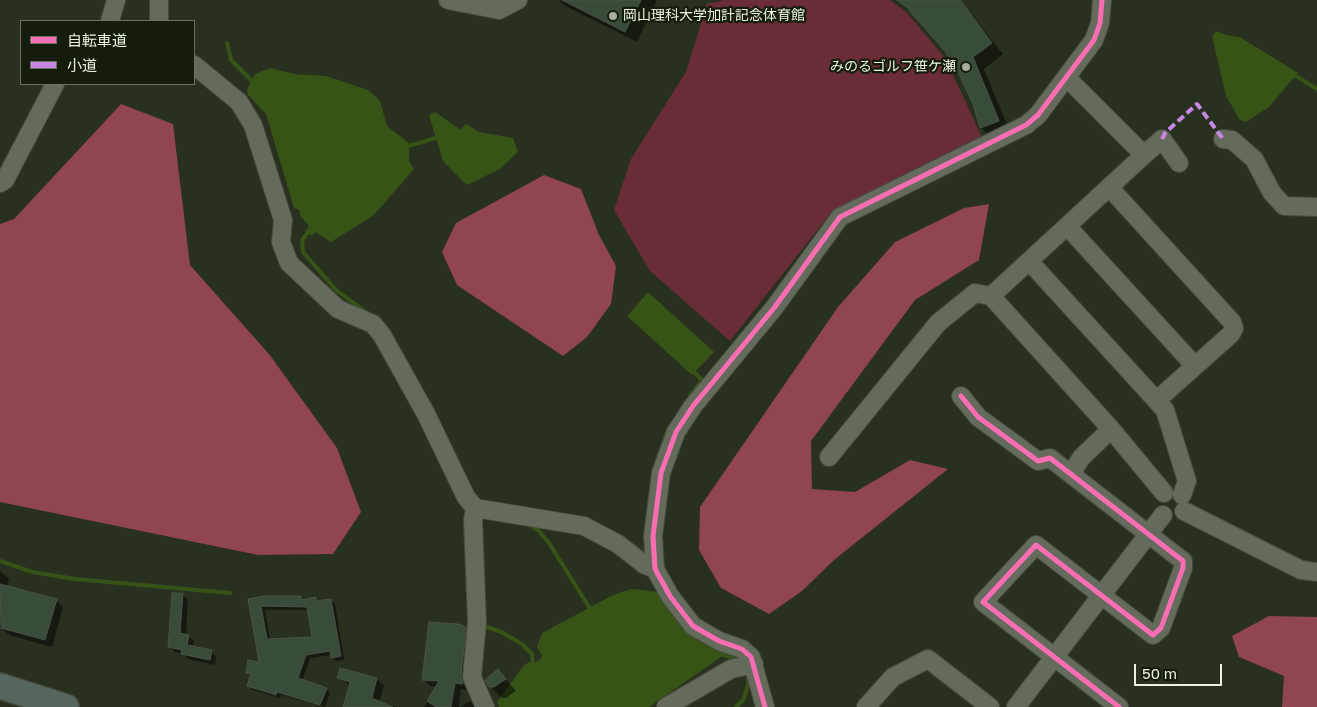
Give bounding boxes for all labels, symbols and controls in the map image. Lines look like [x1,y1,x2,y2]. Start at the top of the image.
place label: 岡山理科大学加計記念体育館 [623,8,805,24]
marker: 岡山理科大学加計記念体育館 [607,10,619,22]
legend [20,20,195,85]
text: 自転車道 [67,31,127,49]
text: 小道 [67,56,97,74]
place label: みのるゴルフ笹ケ瀬 [830,59,956,75]
marker: みのるゴルフ笹ケ瀬 [960,61,972,73]
scale bar [1137,654,1224,686]
text: 50 m [1142,664,1177,682]

